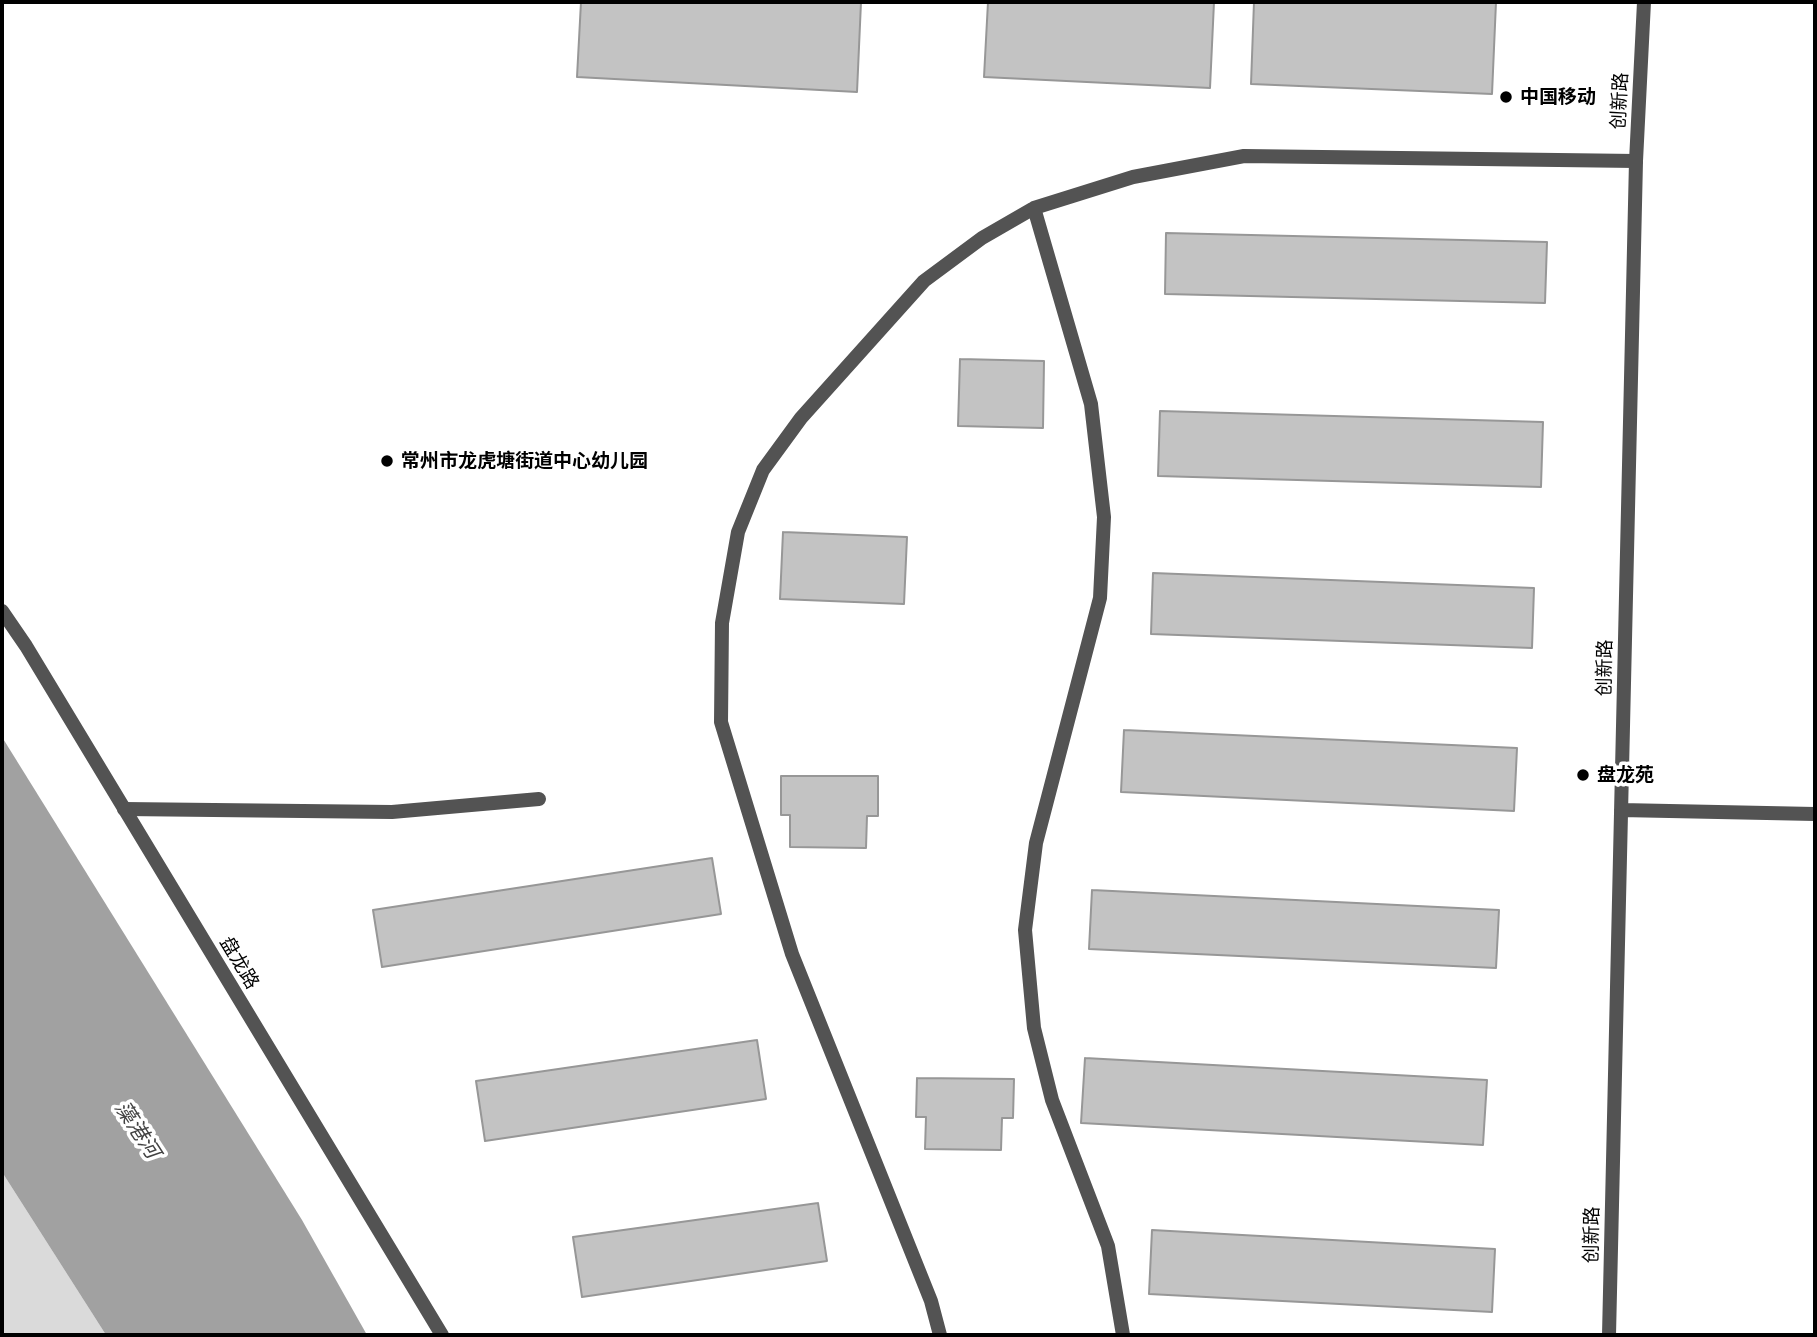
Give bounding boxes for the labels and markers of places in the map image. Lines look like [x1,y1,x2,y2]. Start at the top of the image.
place label: 中国移动 [1520,86,1596,108]
marker: 中国移动 [1498,89,1514,105]
place label: 常州市龙虎塘街道中心幼儿园 [401,450,648,472]
marker: 常州市龙虎塘街道中心幼儿园 [379,453,395,469]
place label: 盘龙苑 [1597,764,1654,786]
marker: 盘龙苑 [1575,767,1591,783]

